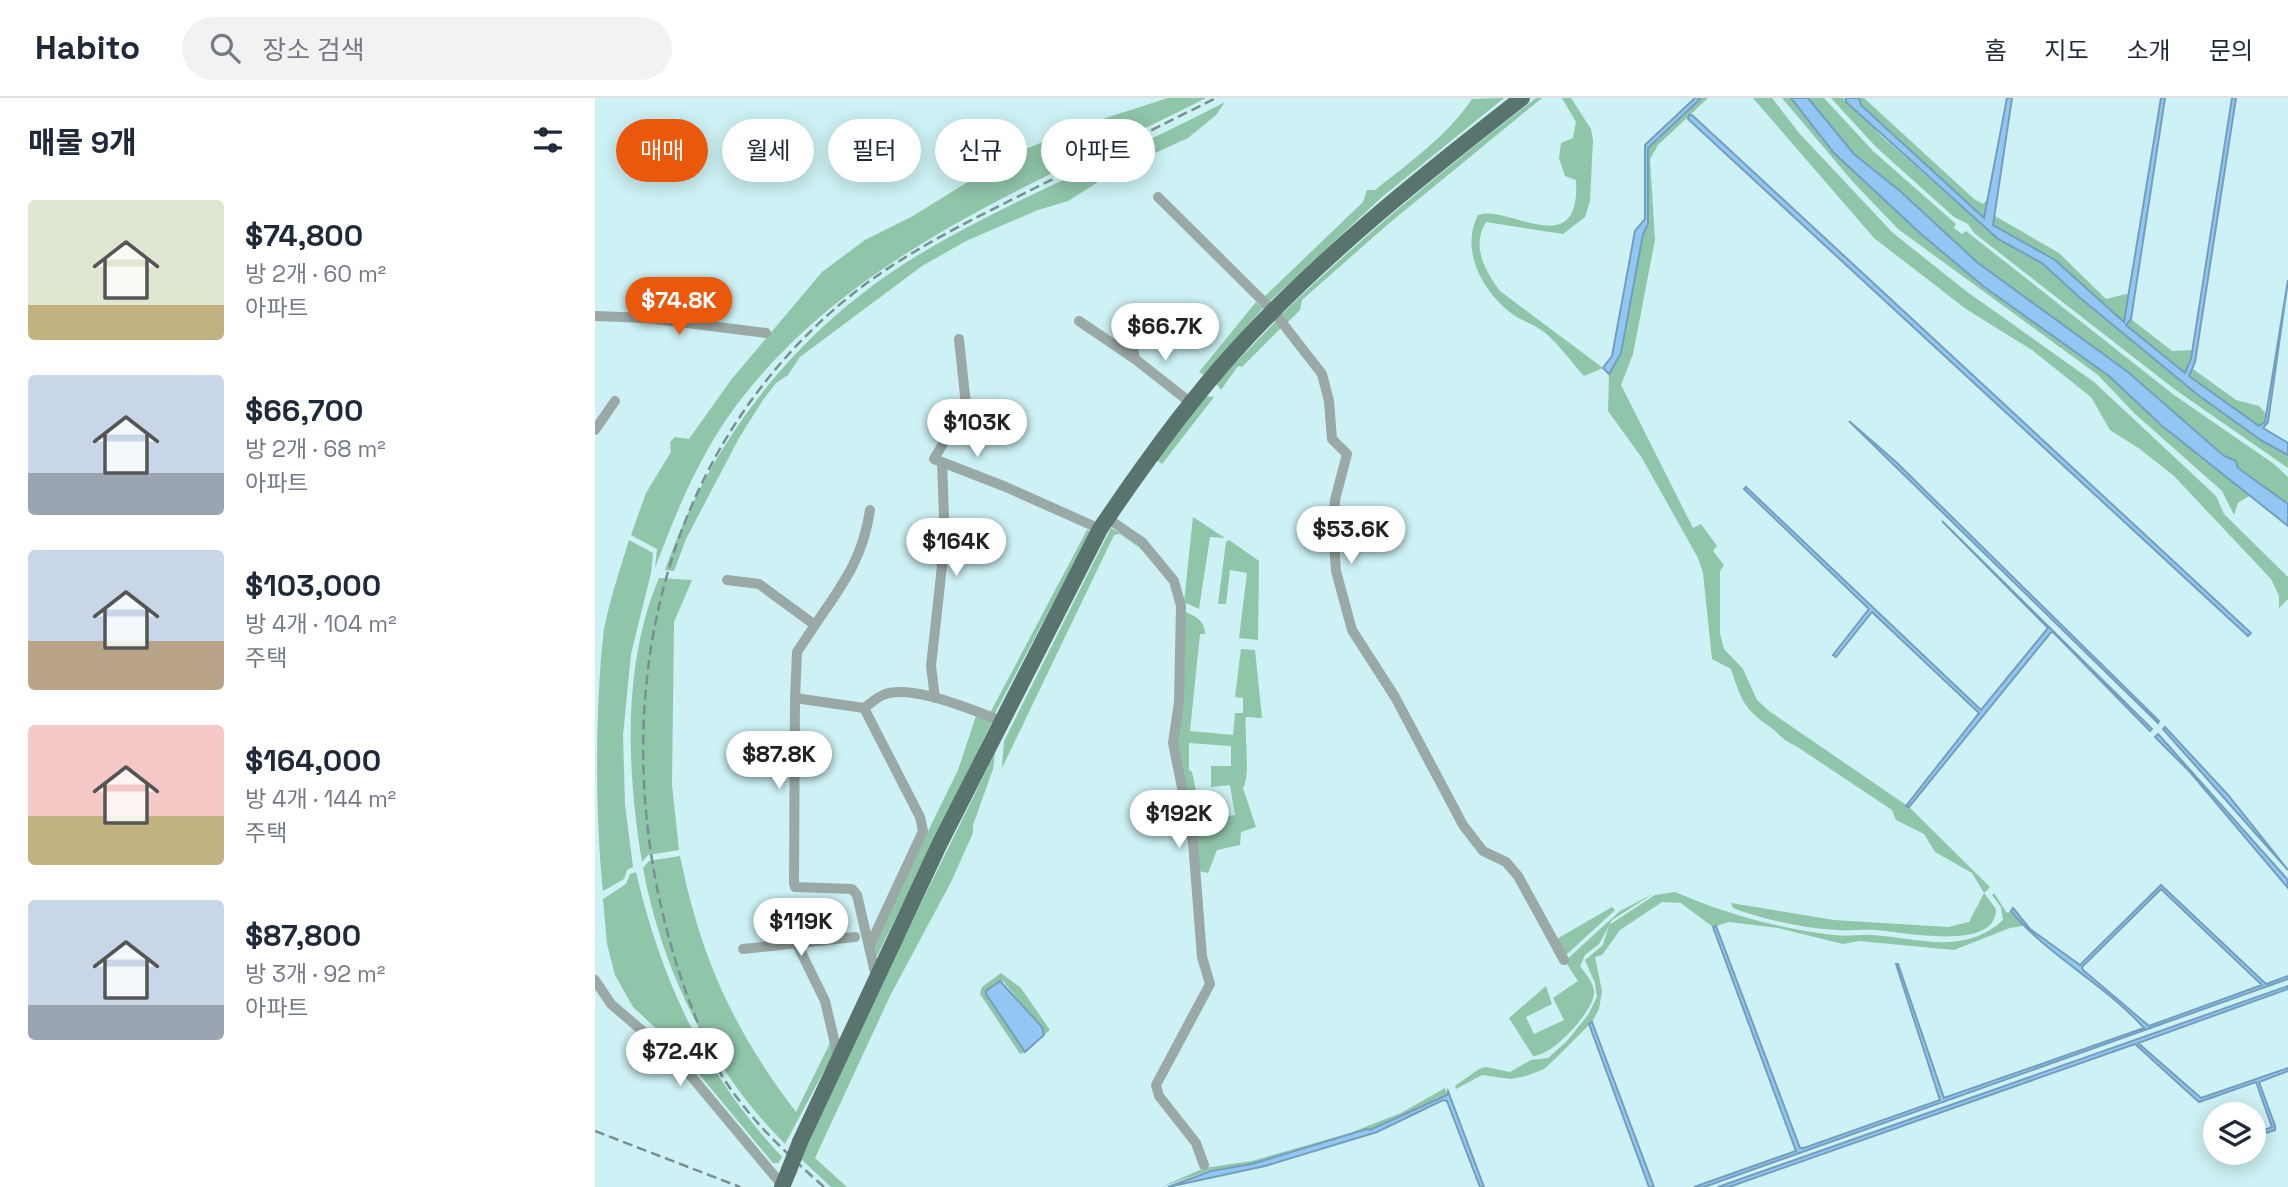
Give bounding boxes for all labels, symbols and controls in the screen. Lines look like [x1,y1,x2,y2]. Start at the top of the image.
search box [182,17,672,80]
text: Habito [35,27,140,69]
icon: search [206,29,244,67]
text: 장소 검색 [262,33,365,67]
text: 홈 [1984,35,2006,66]
text: 지도 [2044,35,2089,66]
text: 소개 [2127,35,2171,66]
text: 문의 [2209,35,2253,66]
chip: 매매 [616,119,708,182]
chip: 월세 [722,119,814,182]
chip: 필터 [828,119,921,182]
chip: 신규 [935,119,1027,182]
chip: 아파트 [1041,119,1155,182]
icon: filters [529,121,567,159]
text: 매물 9개 [28,123,137,162]
text: $74,800 [245,216,363,255]
icon: home [84,228,168,312]
text: 방 2개 · 60 m² [245,259,386,289]
pin: $74.8K [622,278,736,337]
text: $74.8K [641,285,717,315]
text: 아파트 [245,293,308,323]
pin: $66.7K [1108,303,1222,363]
text: $66.7K [1127,311,1203,341]
text: $66,700 [245,391,363,430]
pin: $103K [928,400,1026,459]
icon: home [84,403,168,487]
text: $103K [943,407,1011,437]
text: 방 2개 · 68 m² [245,434,386,464]
text: 아파트 [245,468,308,498]
pin: $53.6K [1294,506,1408,566]
text: $53.6K [1313,514,1389,544]
pin: $164K [907,518,1005,578]
text: $164K [922,526,990,556]
text: $103,000 [245,566,381,605]
icon: home [84,578,168,662]
text: 방 4개 · 104 m² [245,609,397,639]
text: 주택 [245,643,287,673]
pin: $87.8K [722,732,836,791]
text: $87.8K [742,739,816,769]
text: $164,000 [245,741,381,780]
icon: home [84,753,168,837]
text: 방 4개 · 144 m² [245,784,396,814]
pin: $192K [1130,790,1228,850]
text: $192K [1146,798,1212,828]
text: 주택 [245,818,287,848]
pin: $119K [752,898,850,958]
text: $119K [769,906,833,936]
text: $87,800 [245,916,361,955]
icon: home [84,928,168,1012]
text: 방 3개 · 92 m² [245,959,385,989]
text: 아파트 [245,993,308,1023]
pin: $72.4K [623,1028,737,1088]
text: $72.4K [642,1036,718,1066]
map controls [2203,1102,2266,1165]
button: layers [2203,1102,2266,1165]

